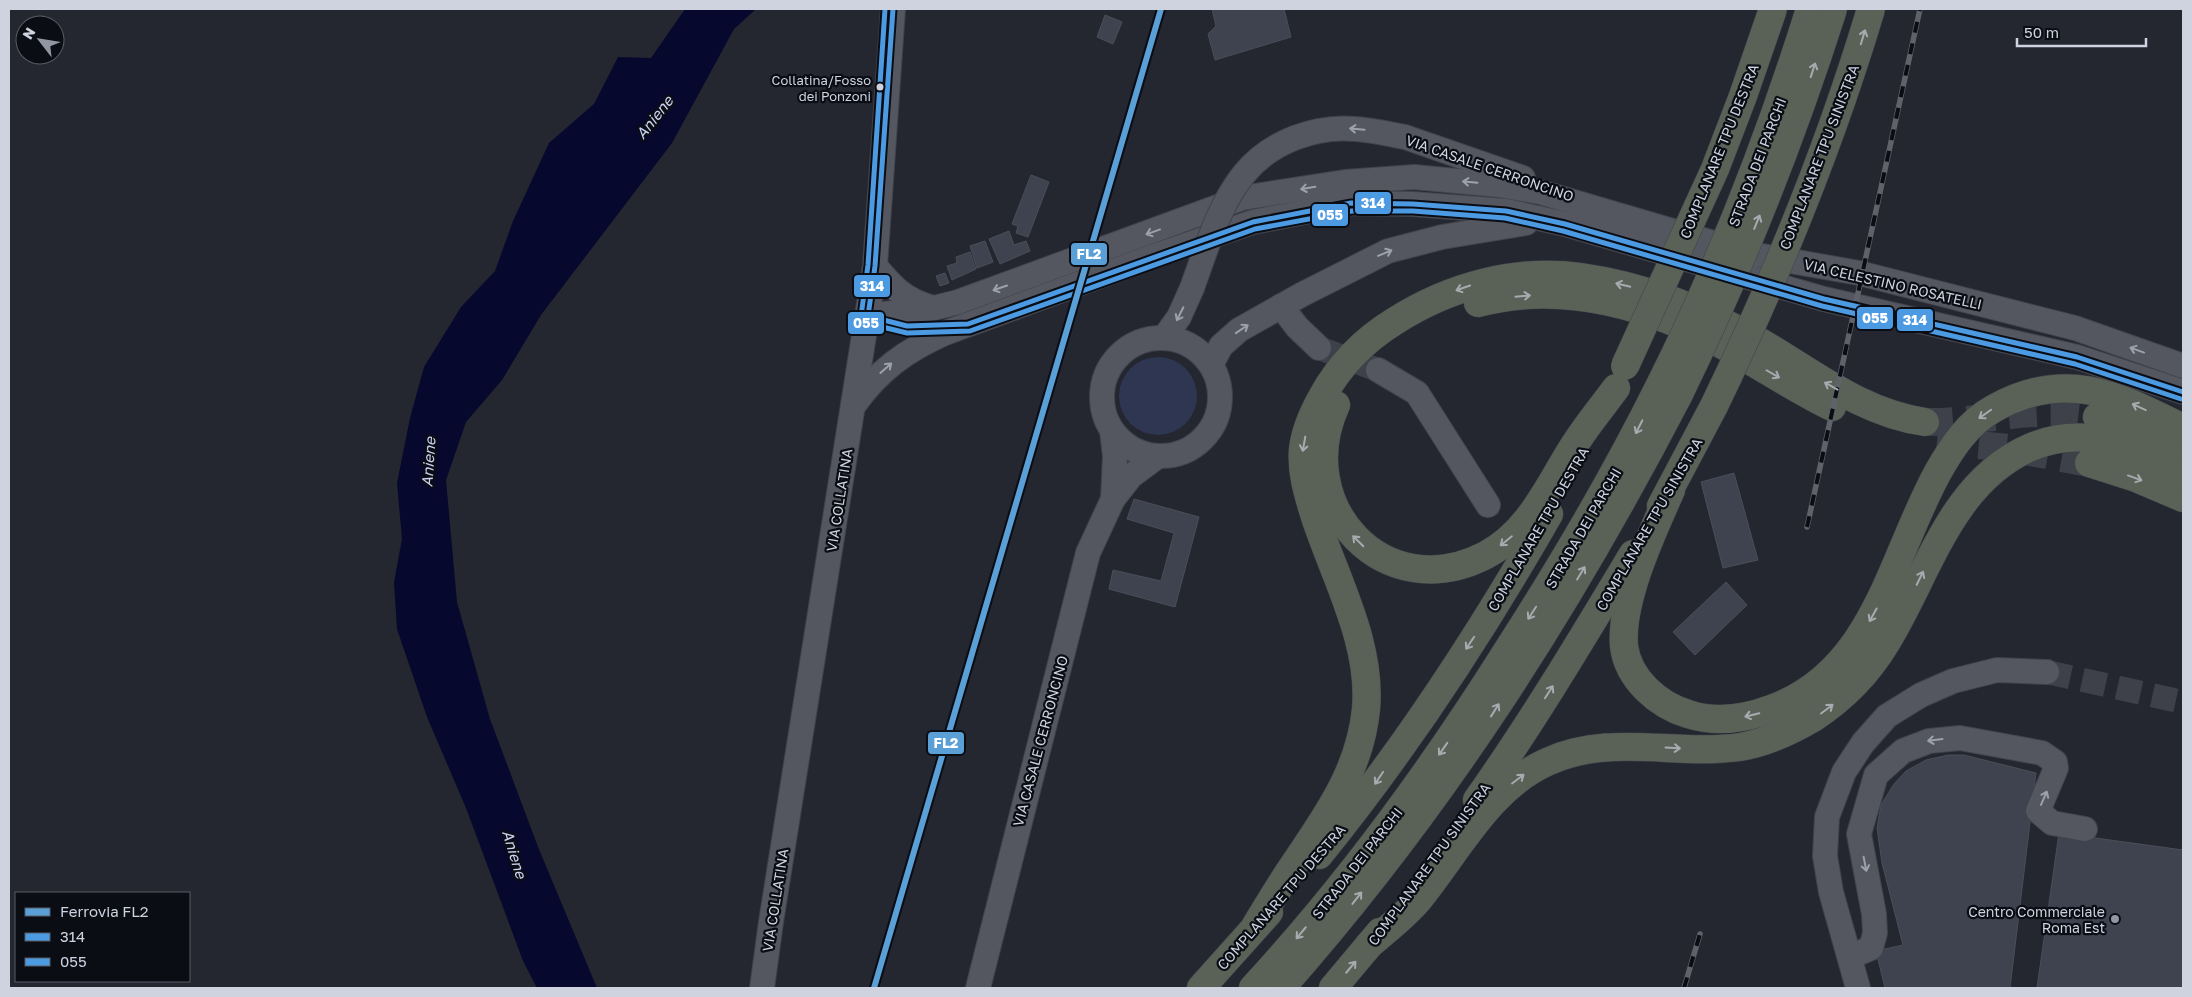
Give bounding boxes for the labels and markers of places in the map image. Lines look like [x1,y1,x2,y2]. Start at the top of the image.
place label: Collatina/Fosso dei Ponzoni [772,72,871,104]
marker: Collatina/Fosso dei Ponzoni [875,82,885,92]
place label: Centro Commerciale Roma Est [1968,903,2105,936]
marker: Centro Commerciale Roma Est [2109,913,2121,925]

